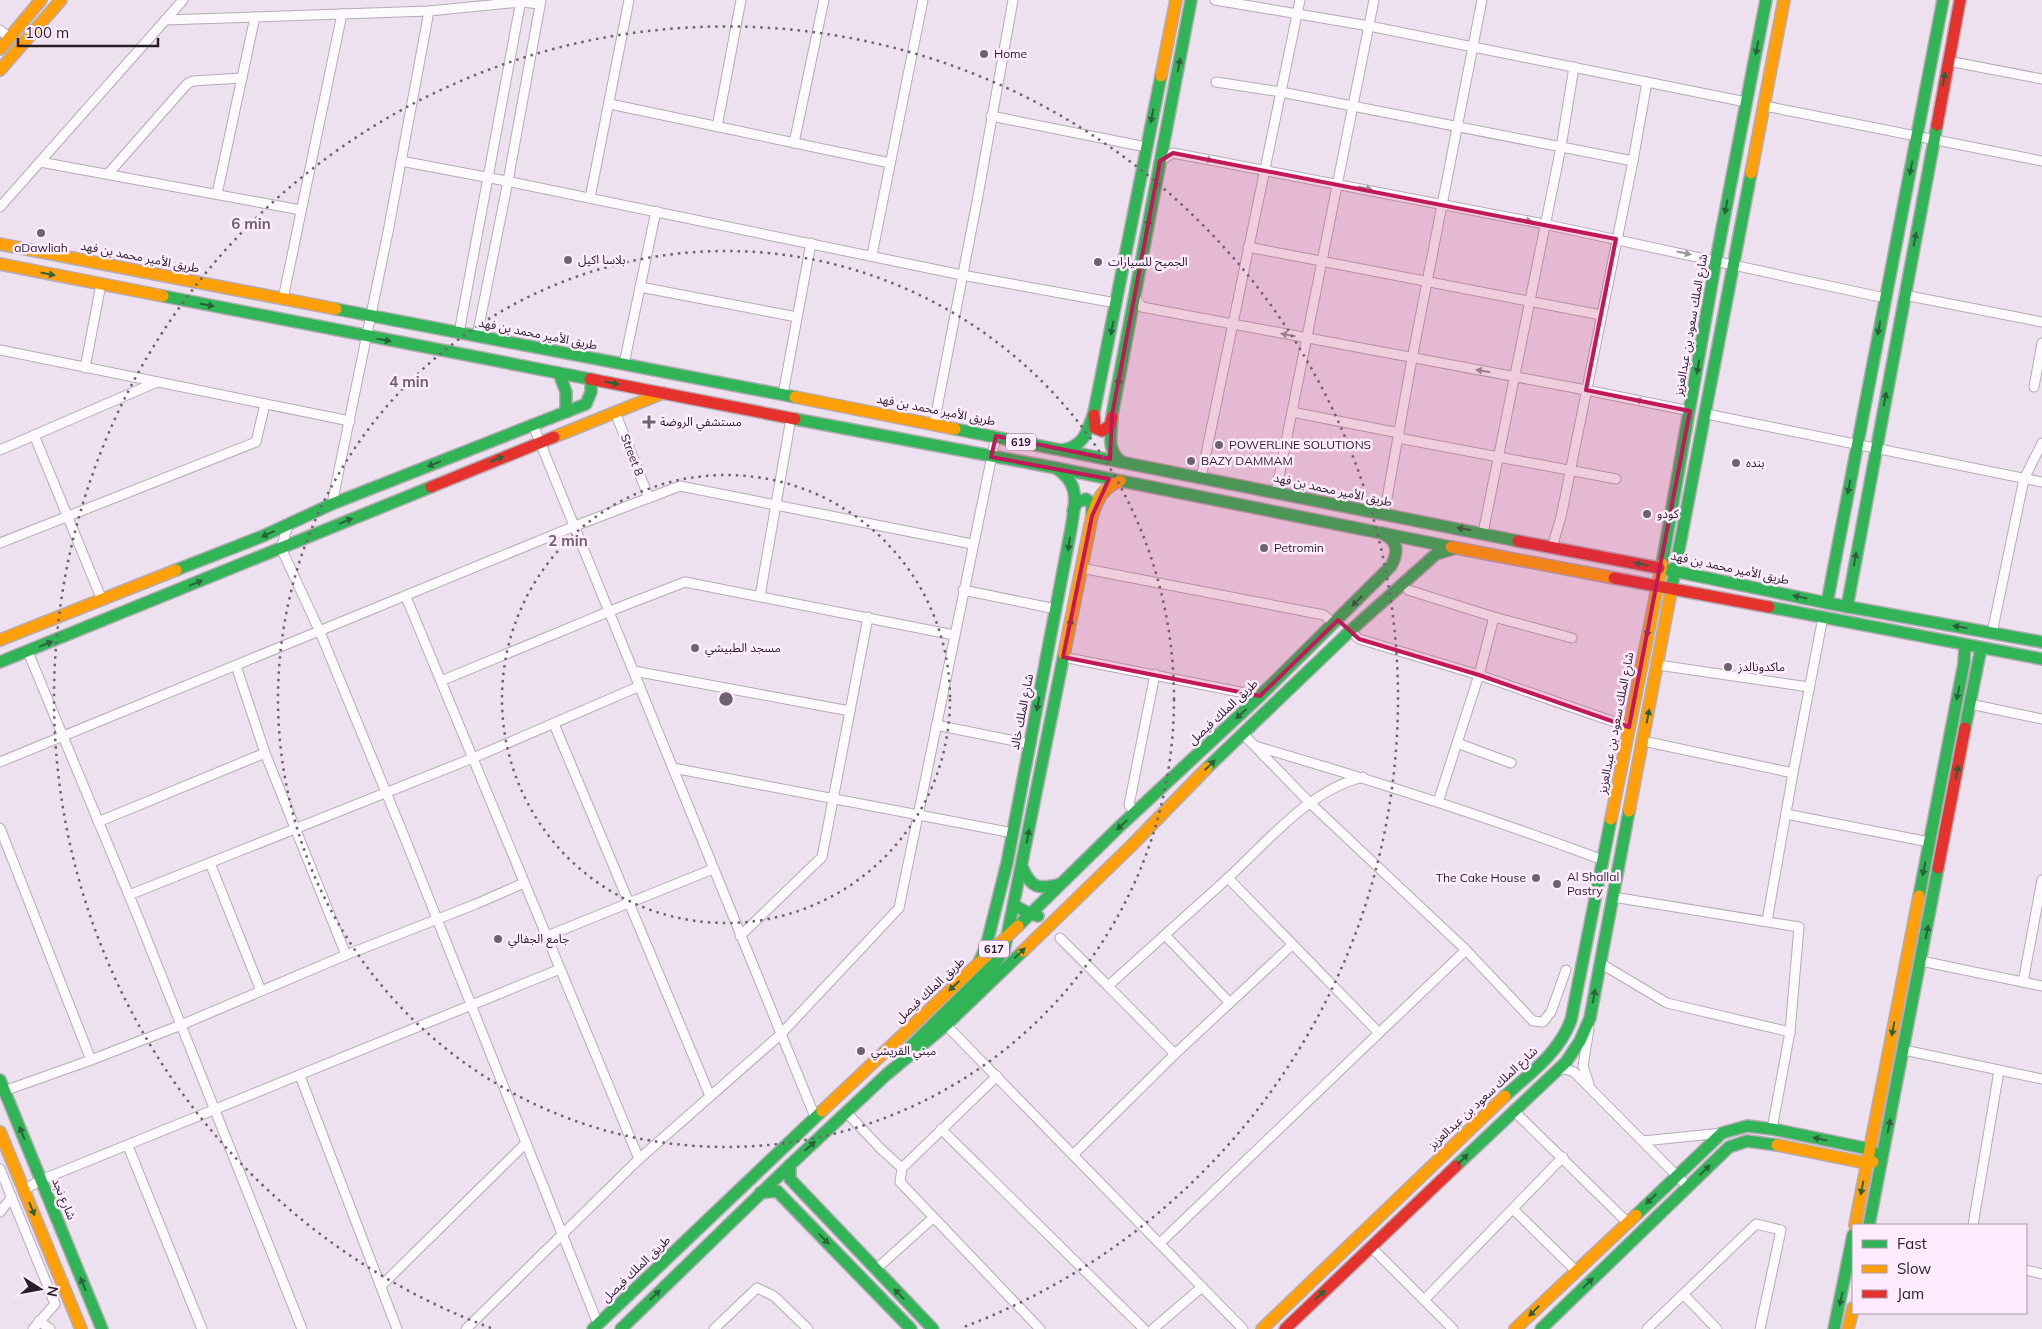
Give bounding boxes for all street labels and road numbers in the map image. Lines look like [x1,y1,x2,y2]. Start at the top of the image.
street label: طريق الأمير محمد بن فهد [79,238,201,276]
street label: شارع الملك سعود بن عبدالعزيز [1670,253,1712,398]
street label: طريق الأمير محمد بن فهد [477,315,599,353]
street label: طريق الأمير محمد بن فهد [875,391,997,429]
street label: Street 8 [618,432,647,478]
road number: 619 [1006,434,1036,451]
street label: طريق الأمير محمد بن فهد [1272,470,1394,510]
street label: طريق الأمير محمد بن فهد [1669,548,1791,588]
street label: شارع الملك سعود بن عبدالعزيز [1594,651,1639,796]
street label: شارع الملك خالد [1007,673,1038,752]
street label: طريق الملك فيصل [1185,676,1261,748]
road number: 617 [979,941,1009,958]
street label: طريق الملك فيصل [892,954,968,1026]
street label: شارع الملك سعود بن عبدالعزيز [1424,1043,1542,1154]
street label: شارع نجد [47,1176,80,1223]
street label: طريق الملك فيصل [598,1232,674,1306]

